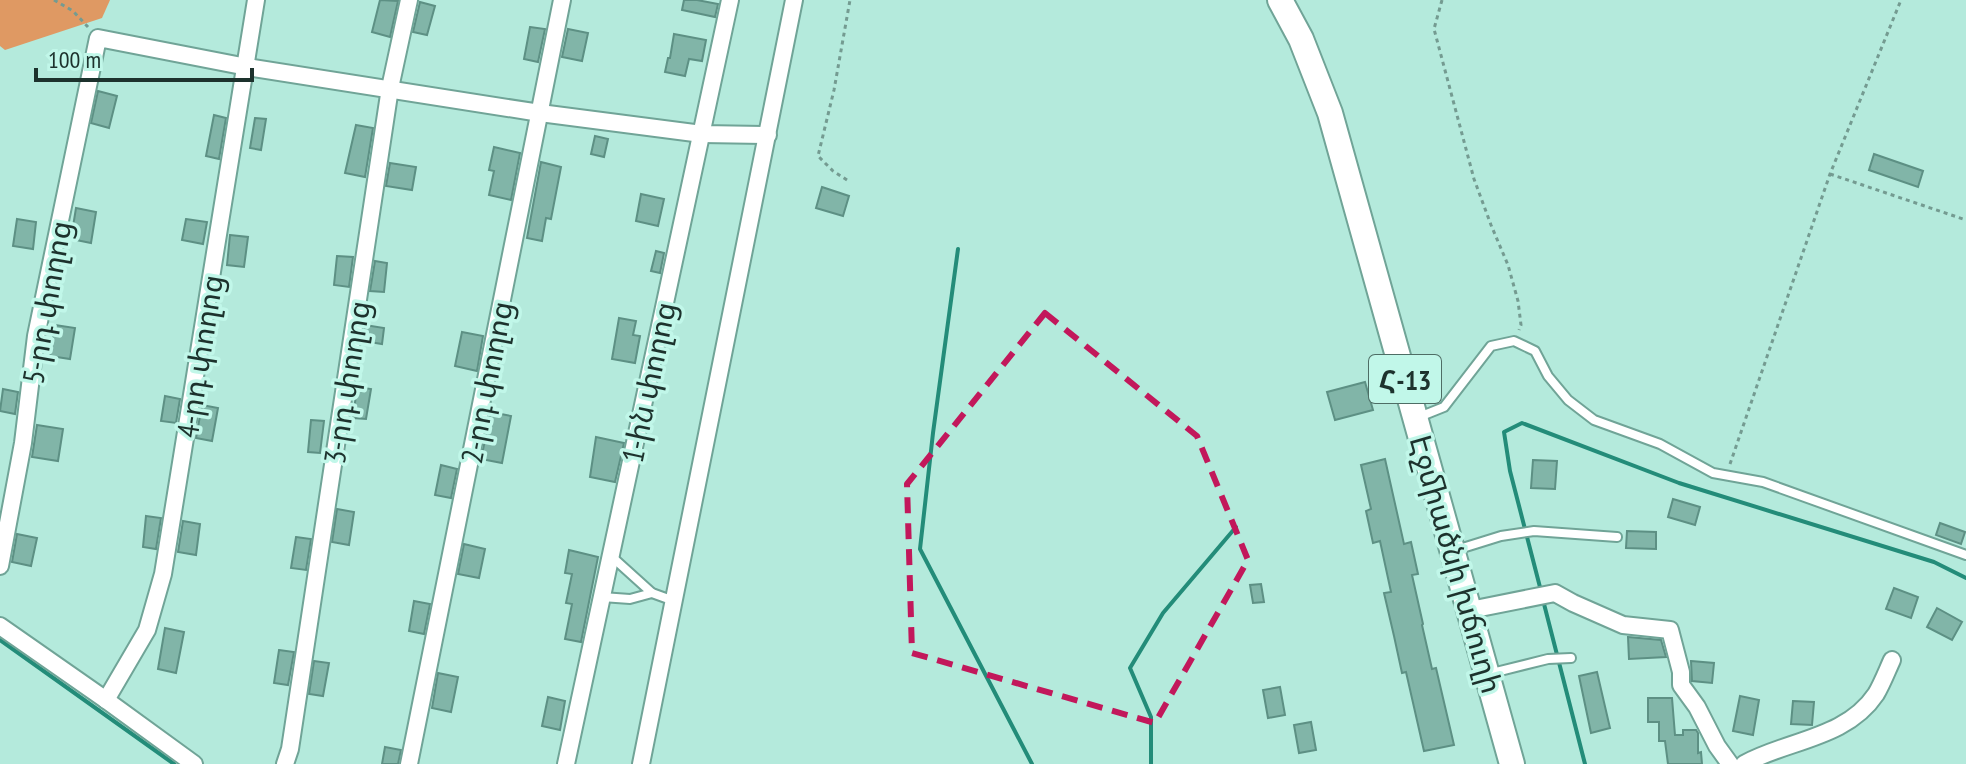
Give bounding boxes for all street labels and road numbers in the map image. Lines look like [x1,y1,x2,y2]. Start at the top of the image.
street label: 5-րդ փողոց [12,218,80,386]
street label: 4-րդ փողոց [167,272,231,440]
street label: 2-րդ փողոց [451,297,521,467]
street label: 3-րդ փողոց [314,298,378,466]
street label: 1-ին փողոց [612,298,684,466]
road number: Հ-13 [1369,355,1441,403]
street label: Էջմիածնի խճուղի [1401,430,1513,698]

